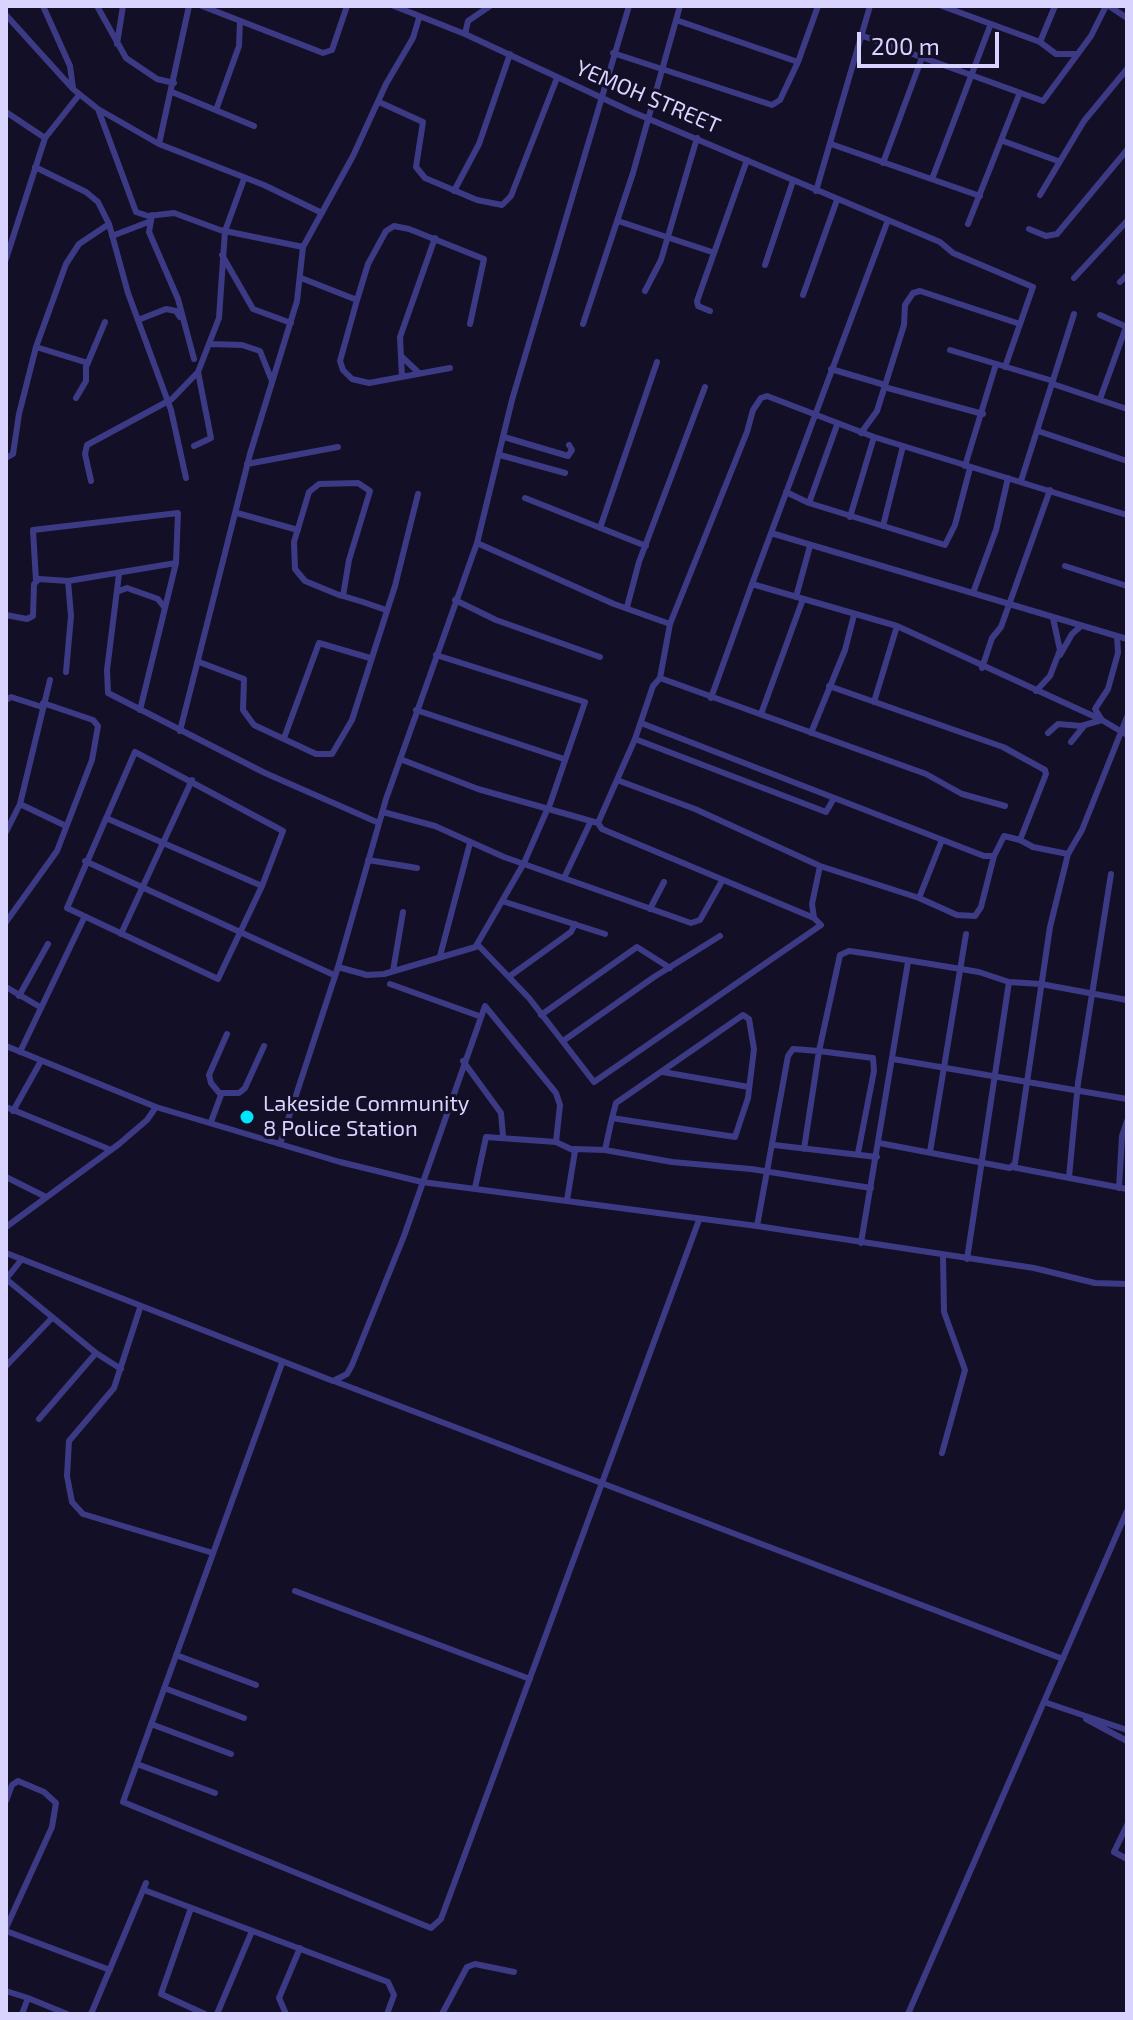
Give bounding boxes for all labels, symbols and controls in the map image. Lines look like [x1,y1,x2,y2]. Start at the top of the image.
scale bar [861,16,1003,66]
text: 200 m [871,31,940,60]
street label: YEMOH STREET [572,55,724,139]
place label: Lakeside Community 8 Police Station [263,1091,469,1142]
marker: Lakeside Community 8 Police Station [238,1108,256,1126]

